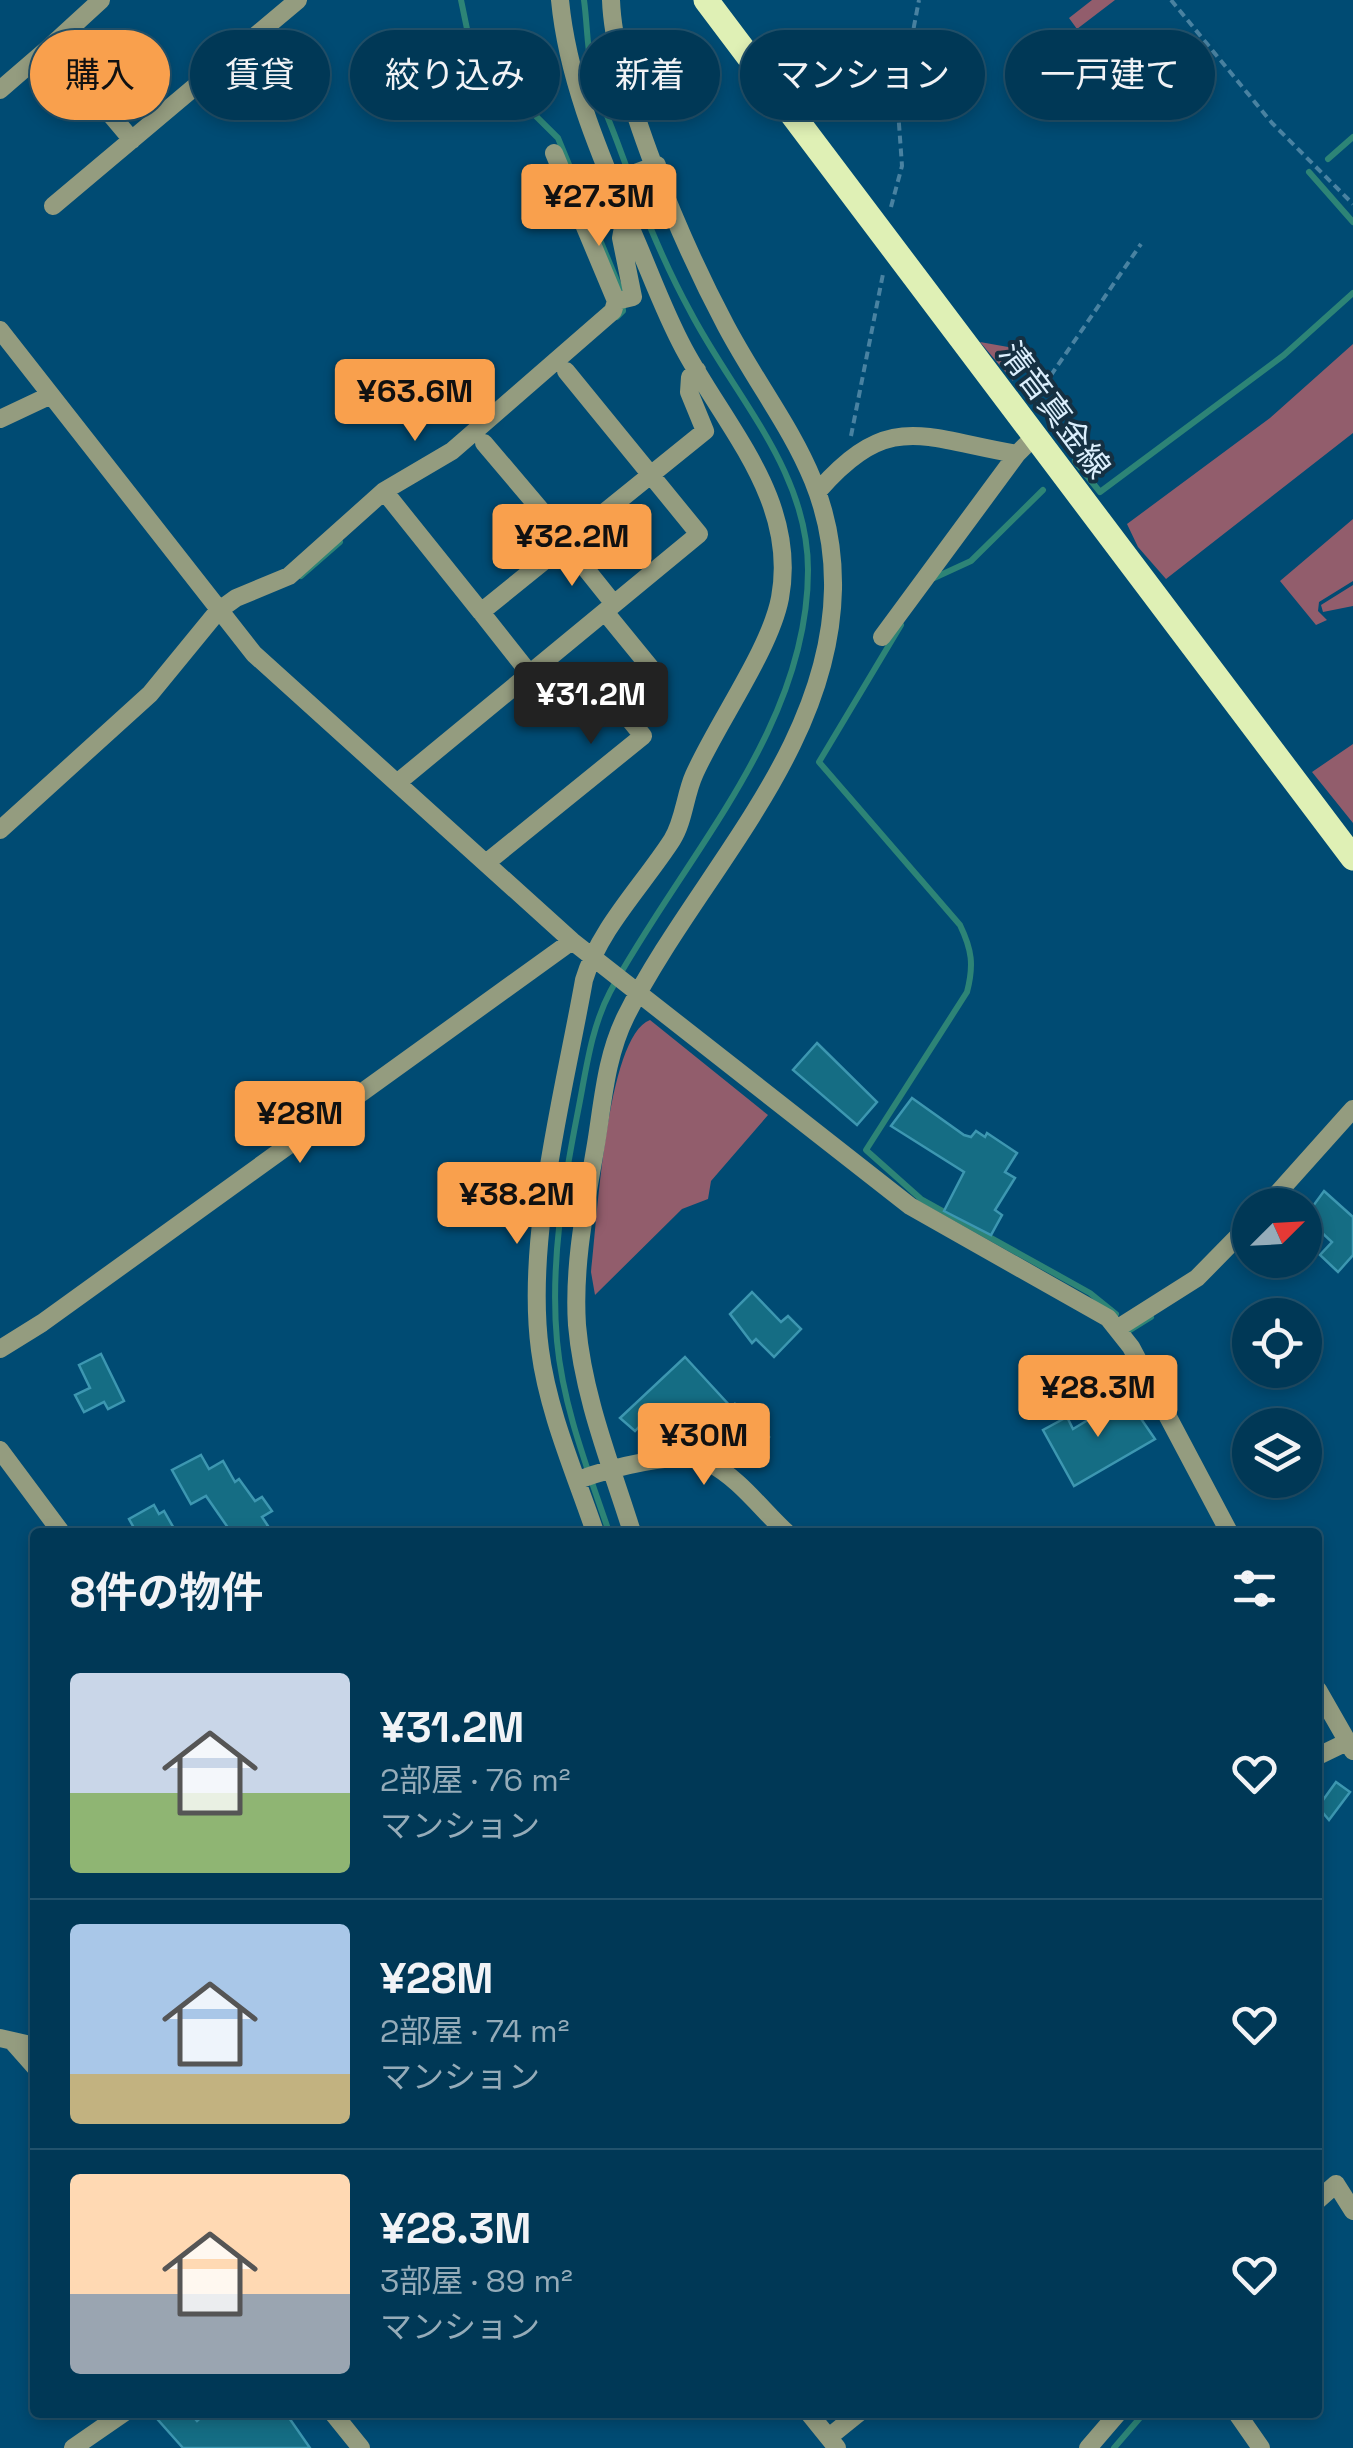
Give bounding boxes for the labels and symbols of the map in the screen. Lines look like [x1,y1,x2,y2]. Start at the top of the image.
pin: ¥27.3M [518,164,680,249]
street label: 清音真金線 [991,334,1119,486]
pin: ¥63.6M [334,359,496,444]
pin: ¥32.2M [491,504,653,589]
pin: ¥31.2M [510,662,672,747]
pin: ¥28M [241,1081,359,1166]
pin: ¥38.2M [436,1162,598,1247]
north arrow [1232,1188,1322,1278]
pin: ¥28.3M [1017,1355,1179,1440]
pin: ¥30M [645,1403,763,1488]

